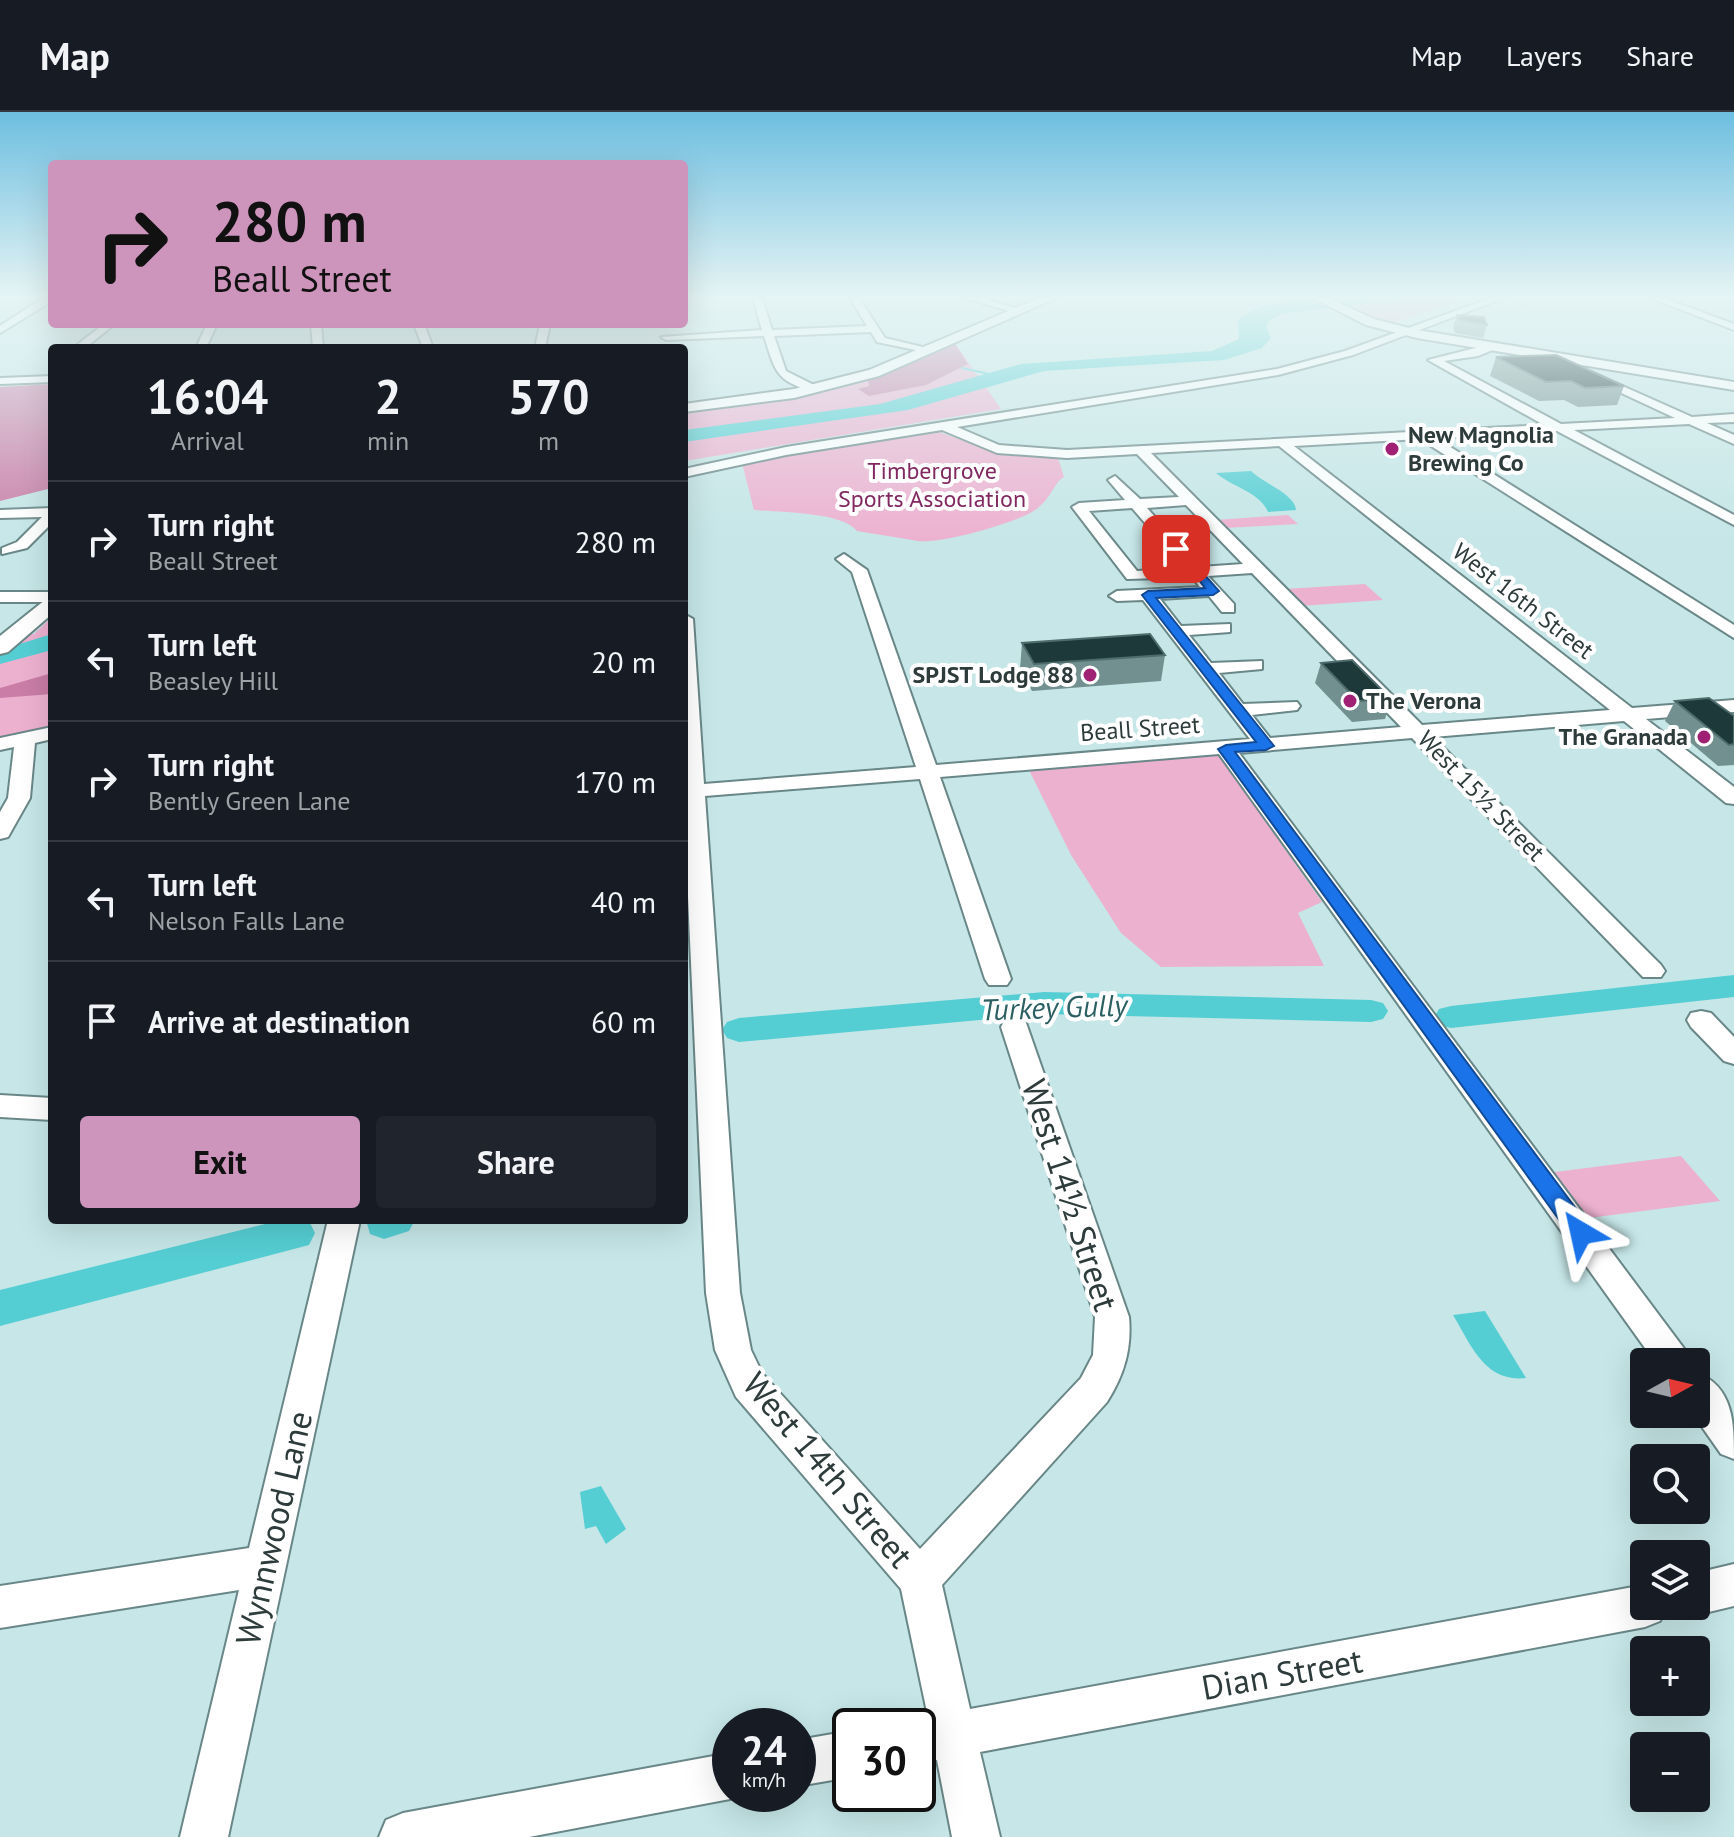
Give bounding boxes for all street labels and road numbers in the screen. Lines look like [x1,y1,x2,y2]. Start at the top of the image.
street label: West 16th Street [1446,536,1600,665]
street label: Beall Street [1079,709,1201,748]
street label: West 15½ Street [1411,724,1552,868]
street label: West 14½ Street [1013,1073,1129,1316]
street label: West 14th Street [734,1363,924,1577]
street label: Wynnwood Lane [225,1407,321,1649]
street label: Dian Street [1198,1637,1366,1709]

